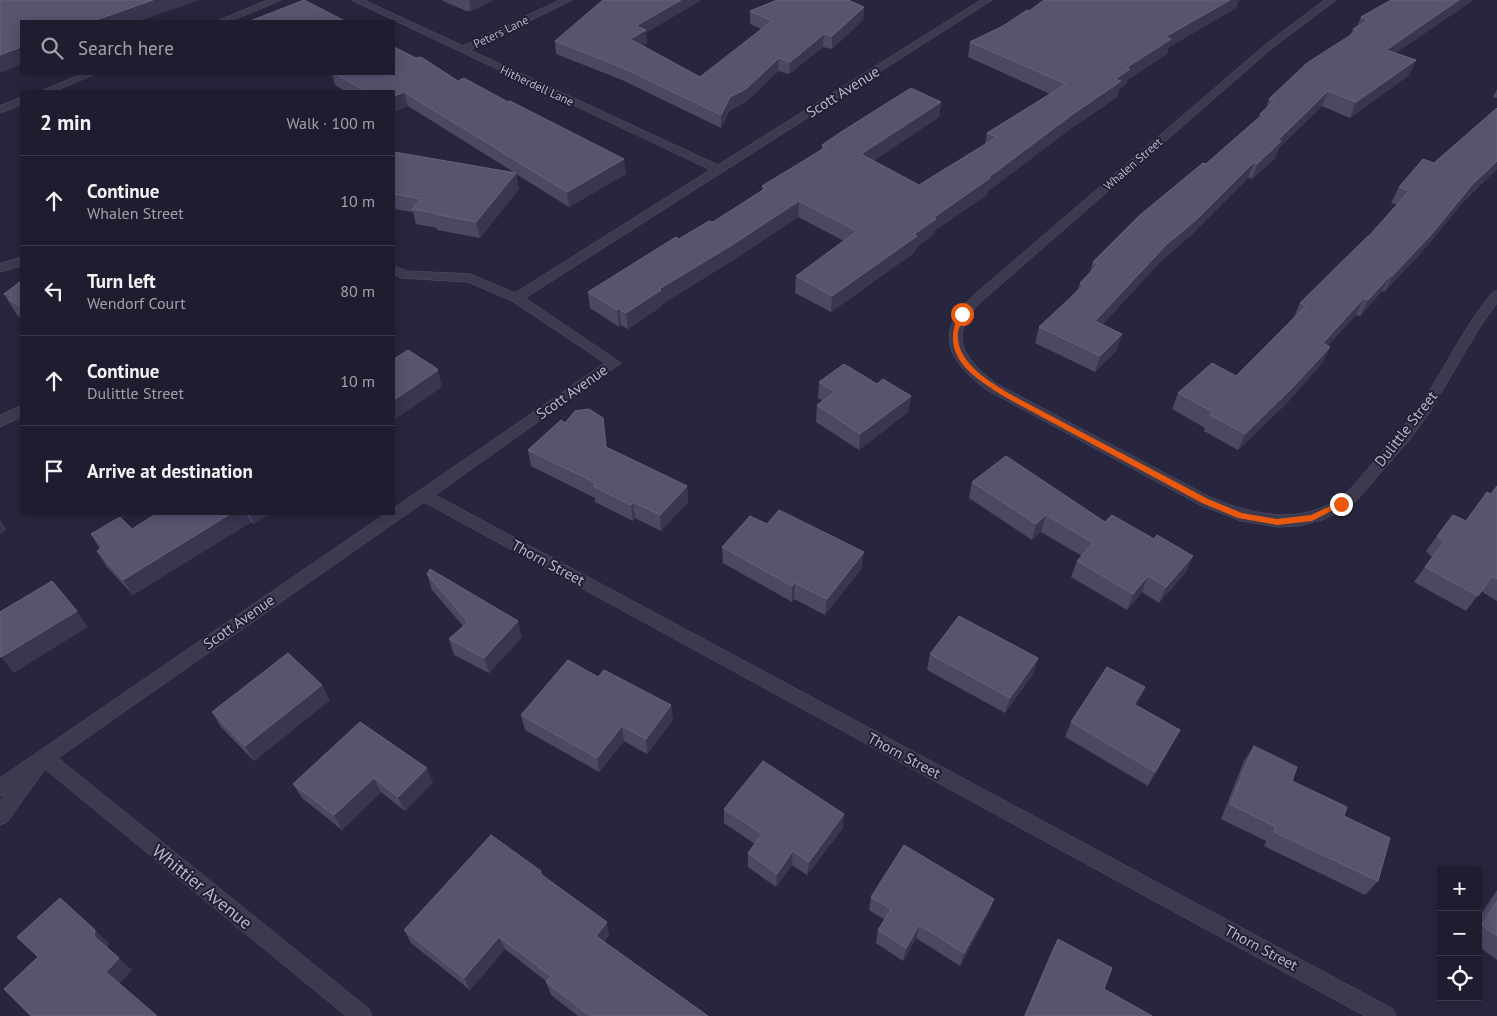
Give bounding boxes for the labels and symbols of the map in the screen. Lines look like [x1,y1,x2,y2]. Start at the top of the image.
street label: Peters Lane [471,12,531,51]
street label: Hitherdell Lane [498,62,576,109]
street label: Scott Avenue [803,62,883,122]
street label: Whalen Street [1100,134,1165,193]
route start [951,303,974,326]
street label: Scott Avenue [532,360,611,423]
street label: Dulittle Street [1370,387,1441,470]
route end [1330,493,1353,516]
street label: Thorn Street [508,535,588,590]
street label: Scott Avenue [199,590,278,653]
street label: Thorn Street [864,728,944,783]
street label: Whittier Avenue [148,839,257,934]
street label: Thorn Street [1221,920,1301,975]

